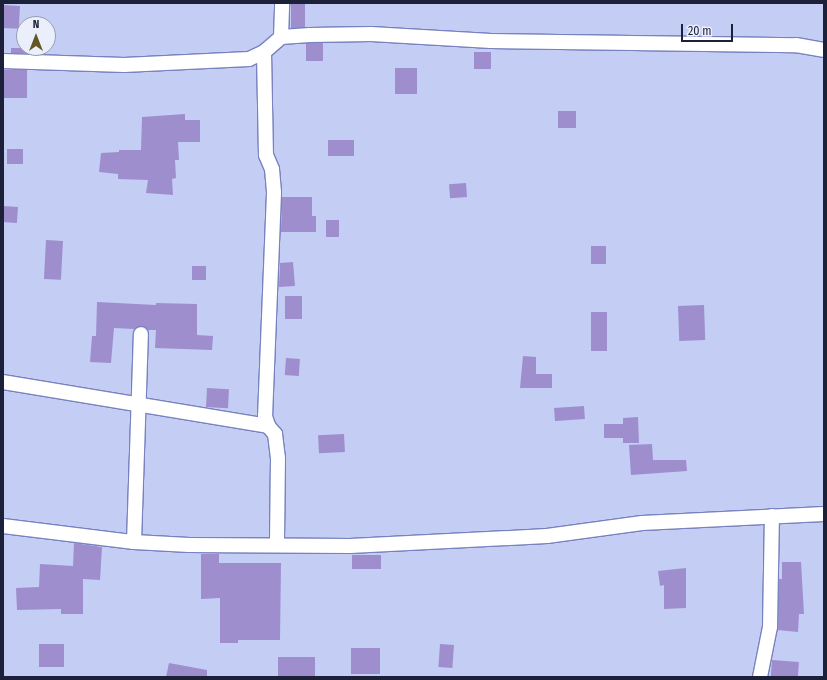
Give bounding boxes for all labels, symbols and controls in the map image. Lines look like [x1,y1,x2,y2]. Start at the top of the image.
north arrow [16,16,56,56]
scale bar [683,16,735,42]
text: N [33,18,39,31]
text: 20 m [688,24,712,38]

